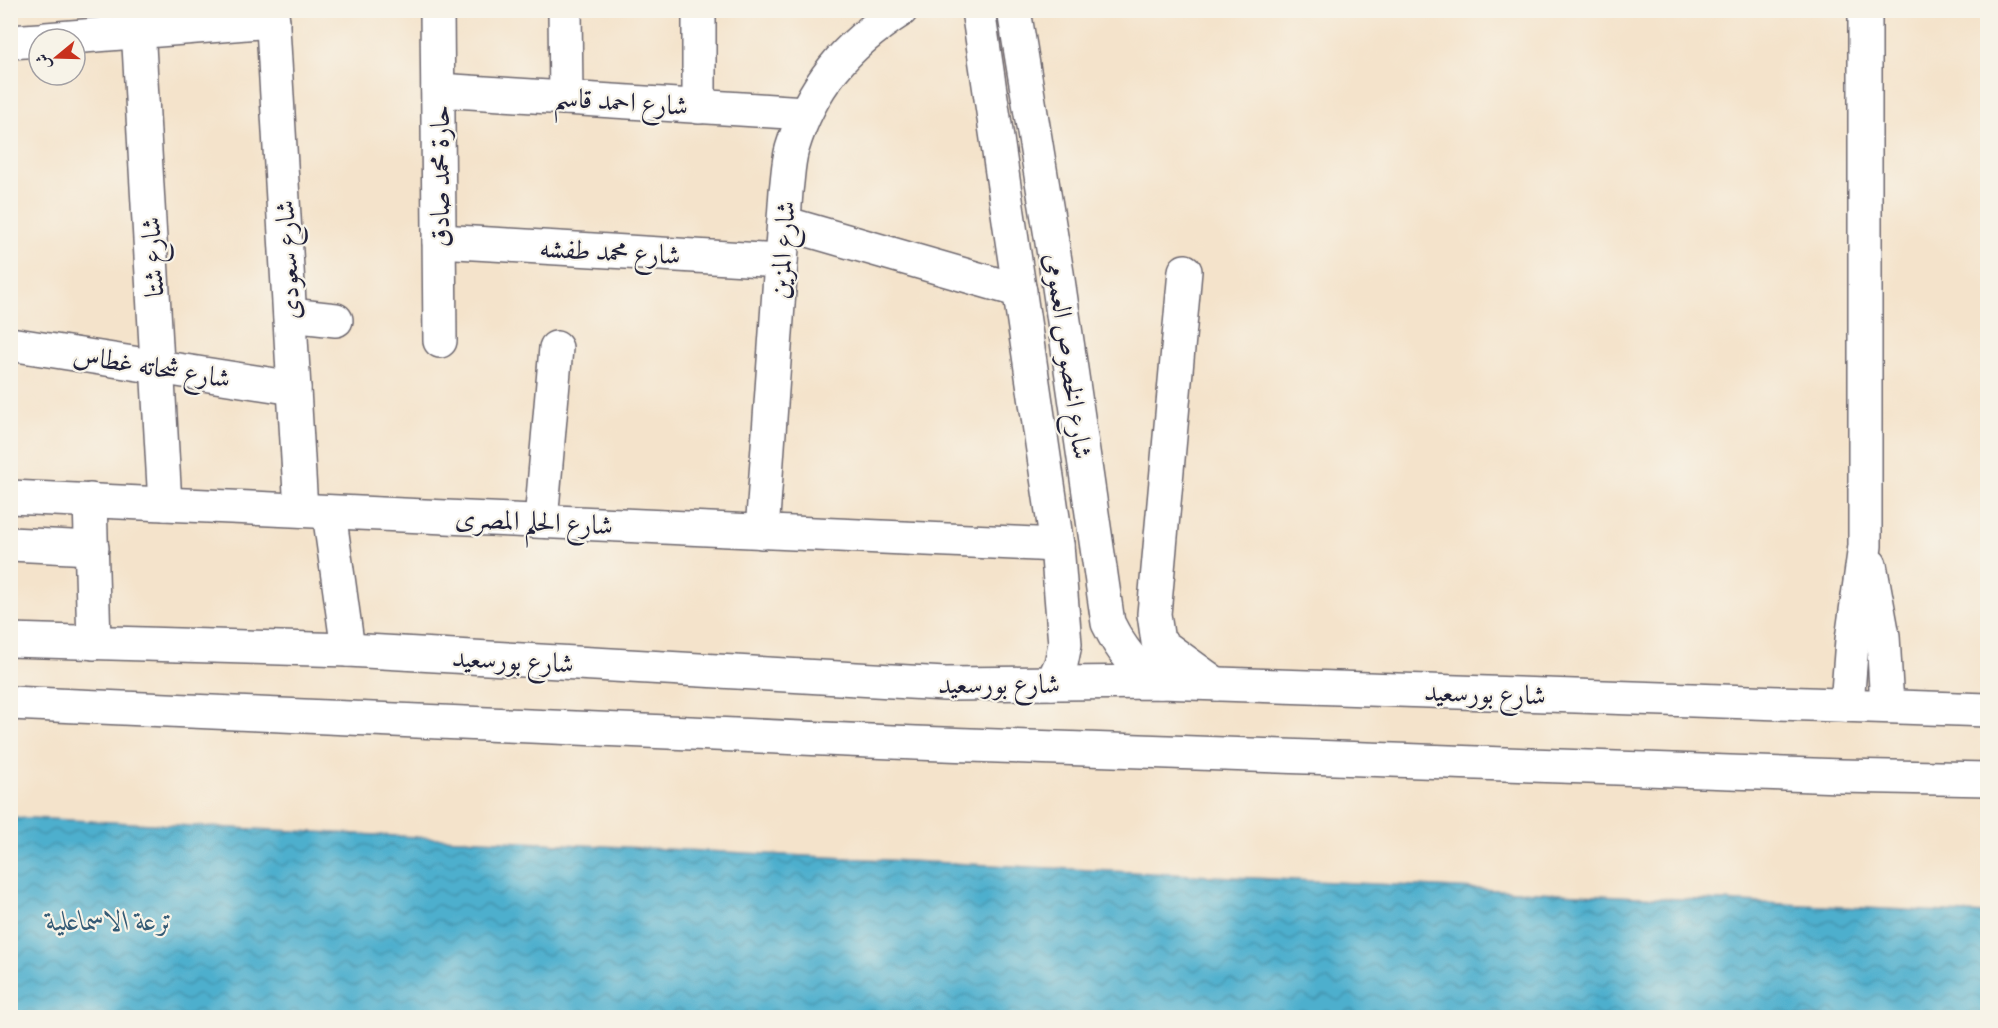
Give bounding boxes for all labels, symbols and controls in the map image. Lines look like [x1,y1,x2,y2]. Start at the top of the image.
north arrow [27,27,87,87]
text: ش [31,51,56,73]
street label: شارع احمد قاسم [552,79,689,133]
street label: حارة محمد صادق [422,105,457,247]
street label: شارع سعودى [266,199,313,321]
street label: شارع المزين [761,200,808,301]
street label: شارع شتا [132,216,177,298]
street label: شارع محمد طفشه [538,230,681,277]
street label: شارع الخصوص العمومى [1032,251,1101,462]
street label: شارع شحاته غطاس [70,336,233,401]
street label: شارع الحلم المصرى [453,499,614,553]
street label: شارع بورسعيد [451,639,575,686]
street label: شارع بورسعيد [938,666,1060,706]
street label: شارع بورسعيد [1423,673,1547,718]
water label: ترعة الاسماعلية [43,902,174,938]

